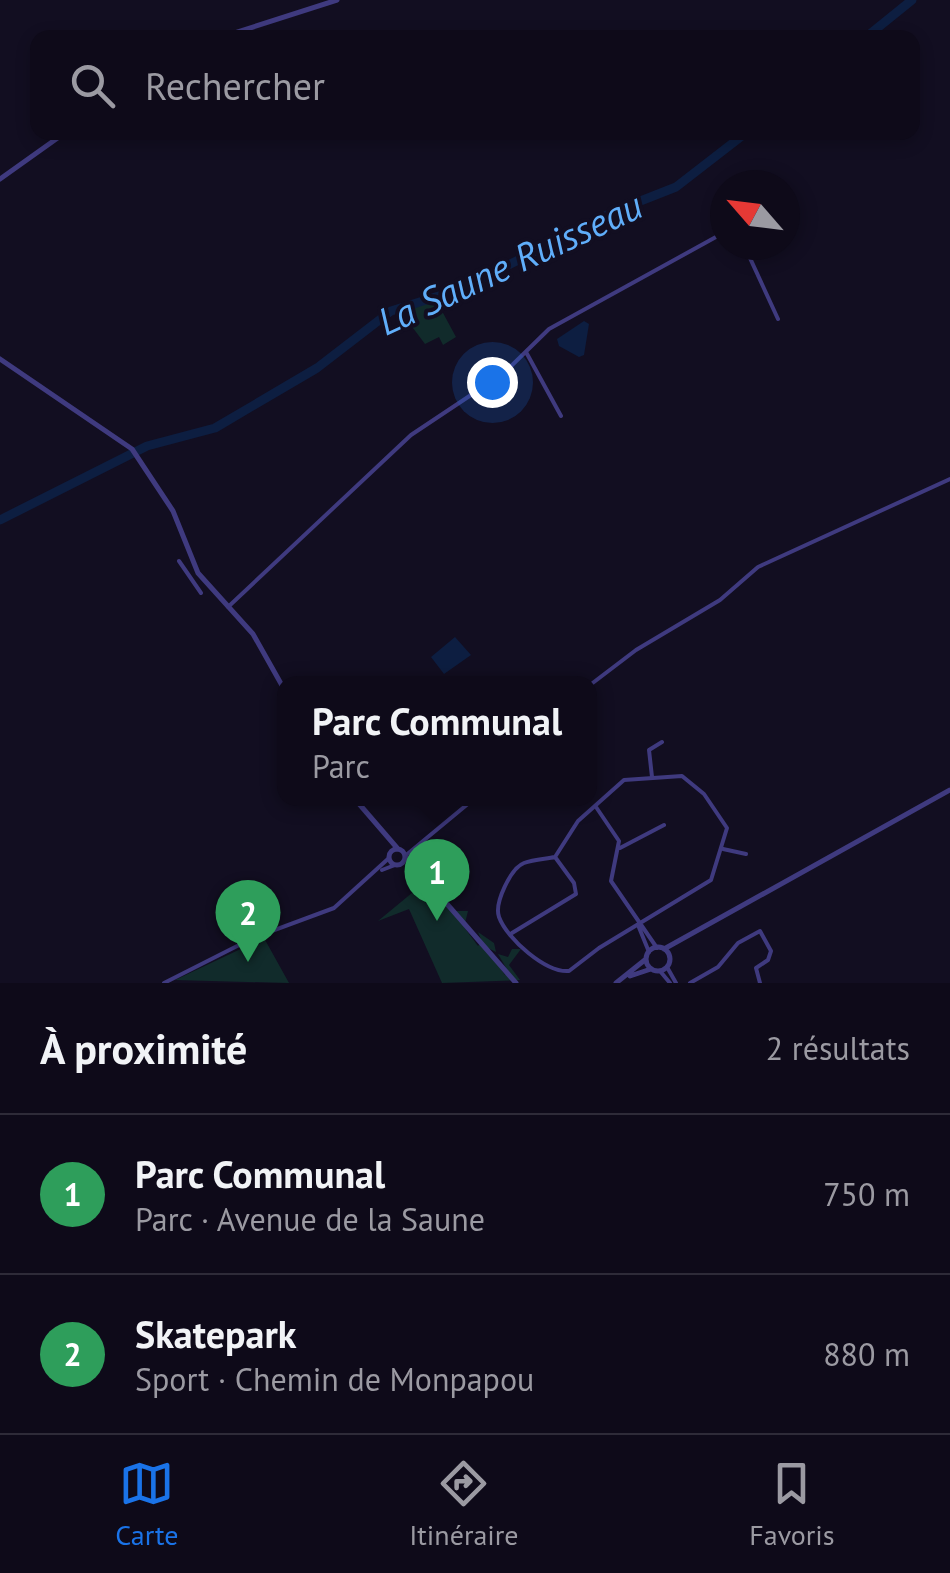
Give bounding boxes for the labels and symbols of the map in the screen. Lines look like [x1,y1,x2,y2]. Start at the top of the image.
north arrow [710,170,800,260]
water label: La Saune Ruisseau [369,180,650,345]
your location [467,357,518,408]
pin: 1 [404,838,470,921]
pin: 2 [216,880,280,962]

